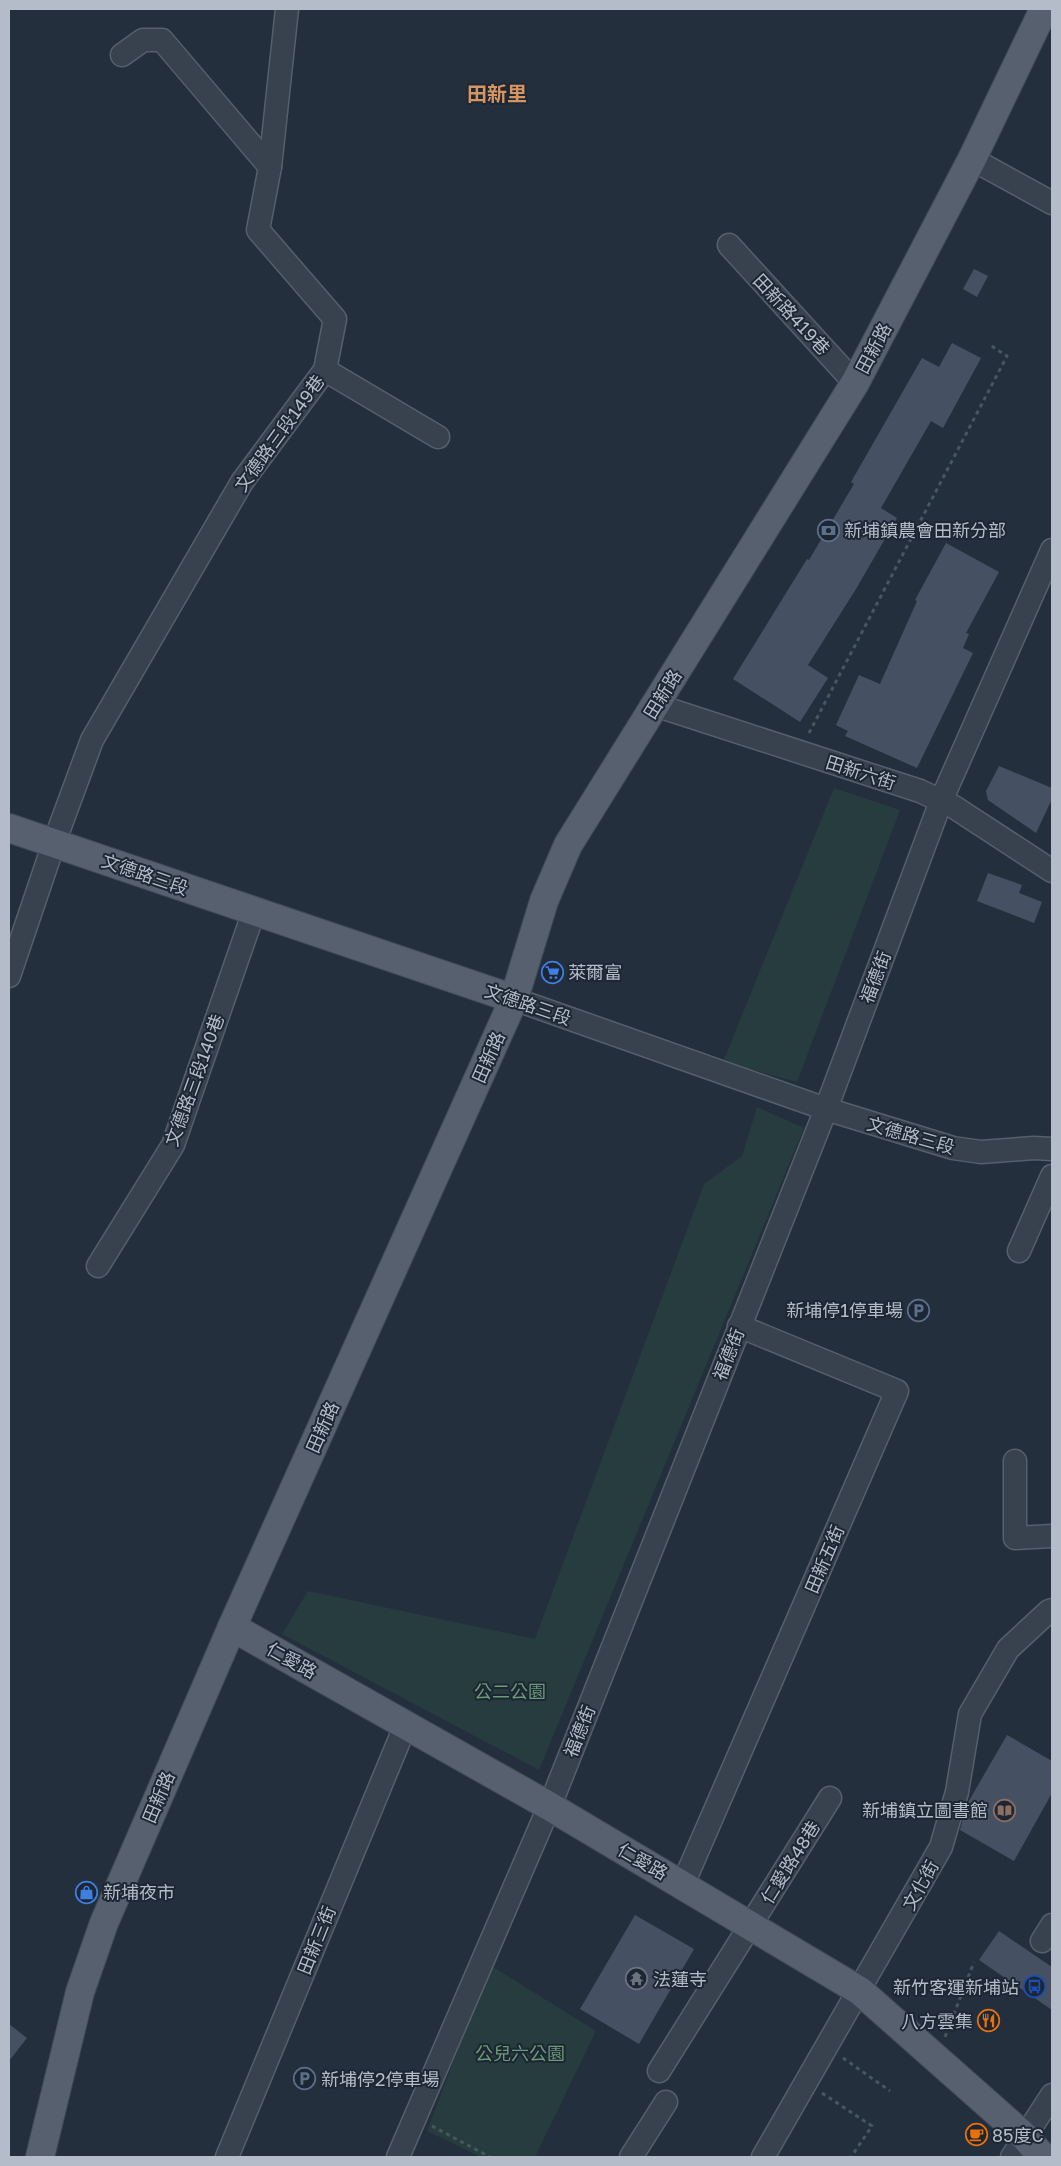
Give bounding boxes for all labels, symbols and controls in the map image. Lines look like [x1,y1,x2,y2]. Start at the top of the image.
district label: 田新里 [467,81,527,105]
street label: 田新路419巷 [749,269,835,359]
street label: 田新路 [851,319,895,377]
street label: 文德路三段149巷 [229,370,329,496]
bank icon: 新埔鎮農會田新分部 [816,518,840,542]
place label: 新埔鎮農會田新分部 [844,519,1006,541]
street label: 田新路 [638,665,686,723]
street label: 田新六街 [823,750,899,794]
street label: 文德路三段 [99,849,191,899]
street label: 福德街 [855,948,895,1006]
supermarket icon: 萊爾富 [540,960,564,984]
place label: 萊爾富 [568,961,622,983]
street label: 文德路三段 [482,979,574,1029]
street label: 文德路三段140巷 [160,1011,228,1149]
street label: 田新路 [467,1028,509,1086]
street label: 文德路三段 [865,1112,957,1158]
parking icon: 新埔停1停車場 [907,1298,931,1322]
place label: 新埔停1停車場 [786,1299,903,1321]
street label: 福德街 [708,1325,748,1383]
street label: 田新路 [301,1398,343,1456]
street label: 田新五街 [800,1522,848,1596]
street label: 仁愛路 [263,1637,321,1683]
park label: 公二公園 [474,1680,546,1702]
street label: 福德街 [559,1702,599,1760]
street label: 田新路 [137,1768,179,1826]
library icon: 新埔鎮立圖書館 [992,1798,1016,1822]
place label: 新埔鎮立圖書館 [862,1799,988,1821]
street label: 仁愛路48巷 [756,1816,824,1908]
street label: 仁愛路 [614,1838,672,1884]
street label: 文化街 [897,1856,943,1914]
shop icon: 新埔夜市 [75,1880,99,1904]
place label: 新埔夜市 [103,1881,175,1903]
street label: 田新三街 [292,1903,340,1977]
temple icon: 法蓮寺 [625,1967,649,1991]
place label: 法蓮寺 [653,1968,707,1990]
bus stop icon: 新竹客運新埔站 [1023,1975,1047,1999]
place label: 新竹客運新埔站 [893,1976,1019,1998]
restaurant icon: 八方雲集 [977,2009,1001,2033]
place label: 八方雲集 [901,2010,973,2032]
park label: 公兒六公園 [475,2042,565,2064]
parking icon: 新埔停2停車場 [293,2067,317,2091]
place label: 新埔停2停車場 [321,2068,439,2090]
cafe icon: 85度C [964,2123,988,2147]
place label: 85度C [992,2124,1044,2146]

